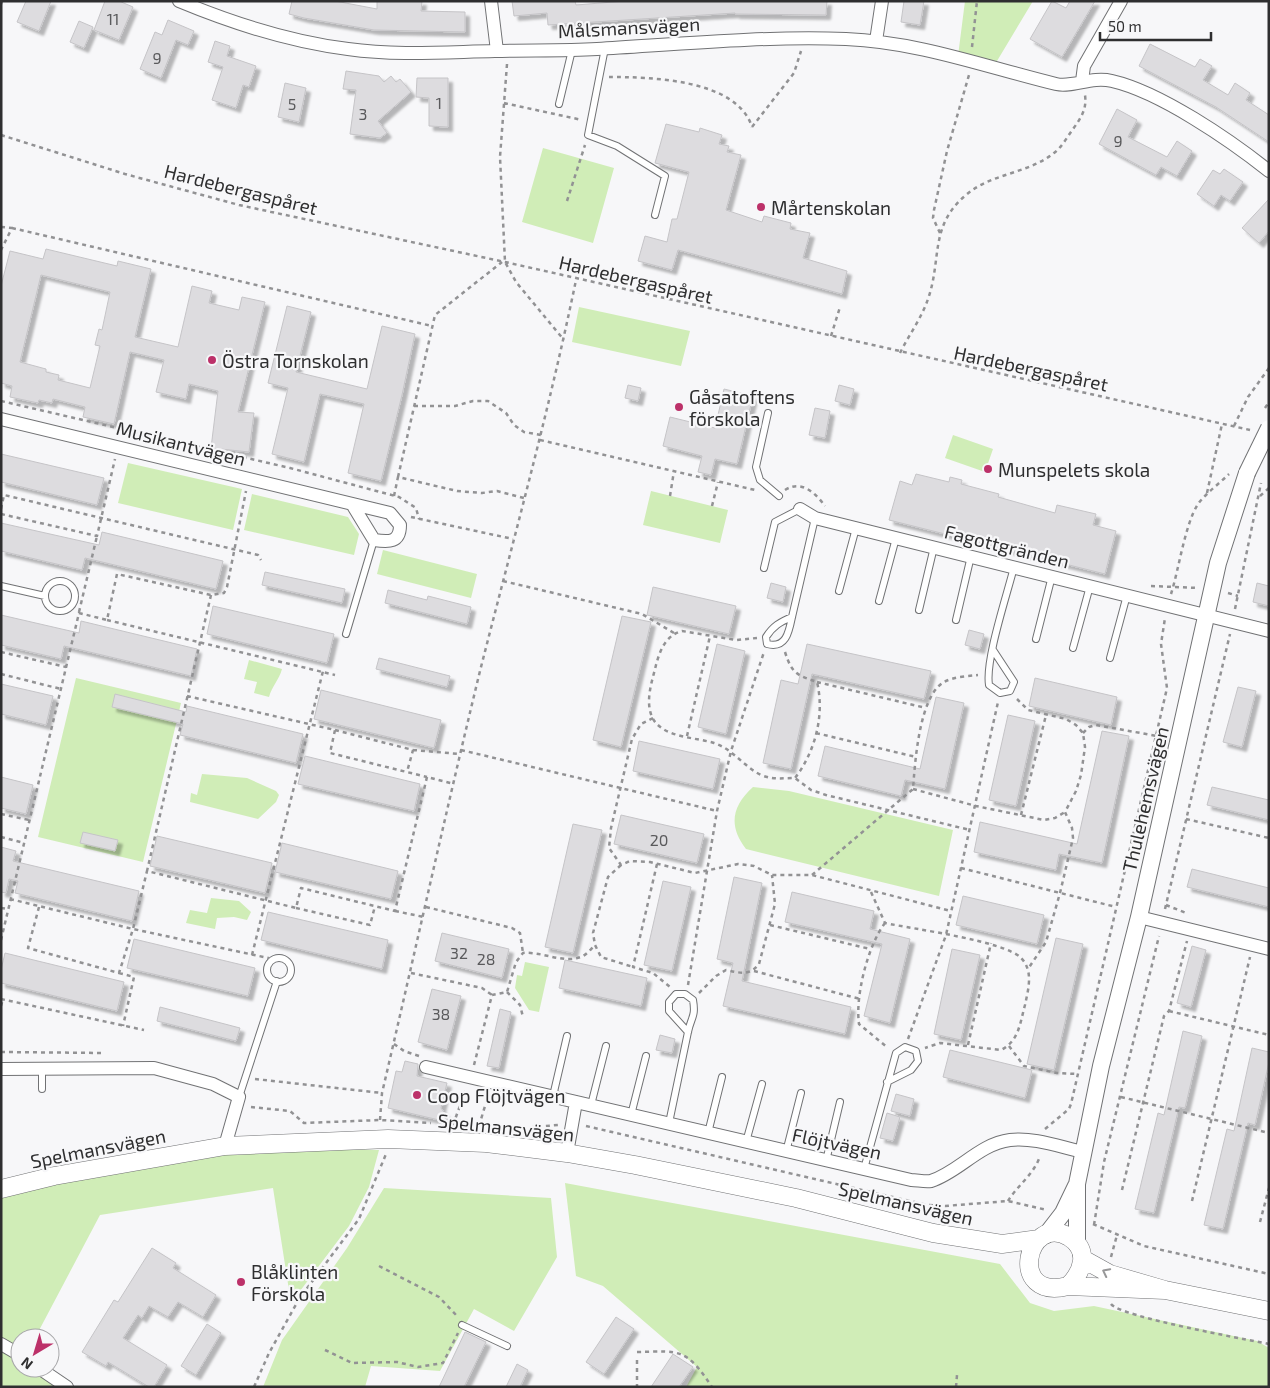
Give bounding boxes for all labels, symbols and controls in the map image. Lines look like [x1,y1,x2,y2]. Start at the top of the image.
house number: 11 [107,9,119,28]
scale bar [1100,10,1211,42]
street label: Målsmansvägen [557,12,701,42]
text: 50 m [1108,17,1142,35]
house number: 9 [152,48,162,67]
house number: 1 [436,93,442,112]
house number: 5 [288,94,296,113]
house number: 3 [359,104,367,123]
house number: 9 [1113,131,1123,150]
street label: Hardebergaspåret [162,159,320,219]
place label: Mårtenskolan [771,196,891,219]
marker: Mårtenskolan [755,201,767,213]
street label: Hardebergaspåret [557,250,715,308]
street label: Hardebergaspåret [952,340,1110,396]
place label: Östra Tornskolan [222,349,369,372]
marker: Östra Tornskolan [206,354,218,366]
place label: Gåsatoftens förskola [689,385,795,430]
marker: Gåsatoftens förskola [673,401,685,413]
street label: Musikantvägen [114,416,248,470]
place label: Munspelets skola [998,458,1150,481]
marker: Munspelets skola [982,463,994,475]
street label: Fagottgränden [942,519,1072,573]
street label: Thulehemsvägen [1117,724,1173,874]
house number: 20 [650,830,668,849]
house number: 32 [450,943,468,962]
house number: 28 [477,949,495,968]
house number: 38 [432,1004,450,1023]
place label: Coop Flöjtvägen [427,1084,566,1107]
marker: Coop Flöjtvägen [411,1089,423,1101]
street label: Spelmansvägen [436,1108,576,1146]
street label: Flöjtvägen [790,1122,884,1164]
street label: Spelmansvägen [28,1124,168,1172]
street label: Spelmansvägen [836,1176,976,1230]
place label: Blåklinten Förskola [251,1260,338,1305]
one-way arrow [1102,1267,1111,1278]
marker: Blåklinten Förskola [235,1276,247,1288]
north arrow [10,1328,60,1378]
text: N [17,1354,36,1373]

